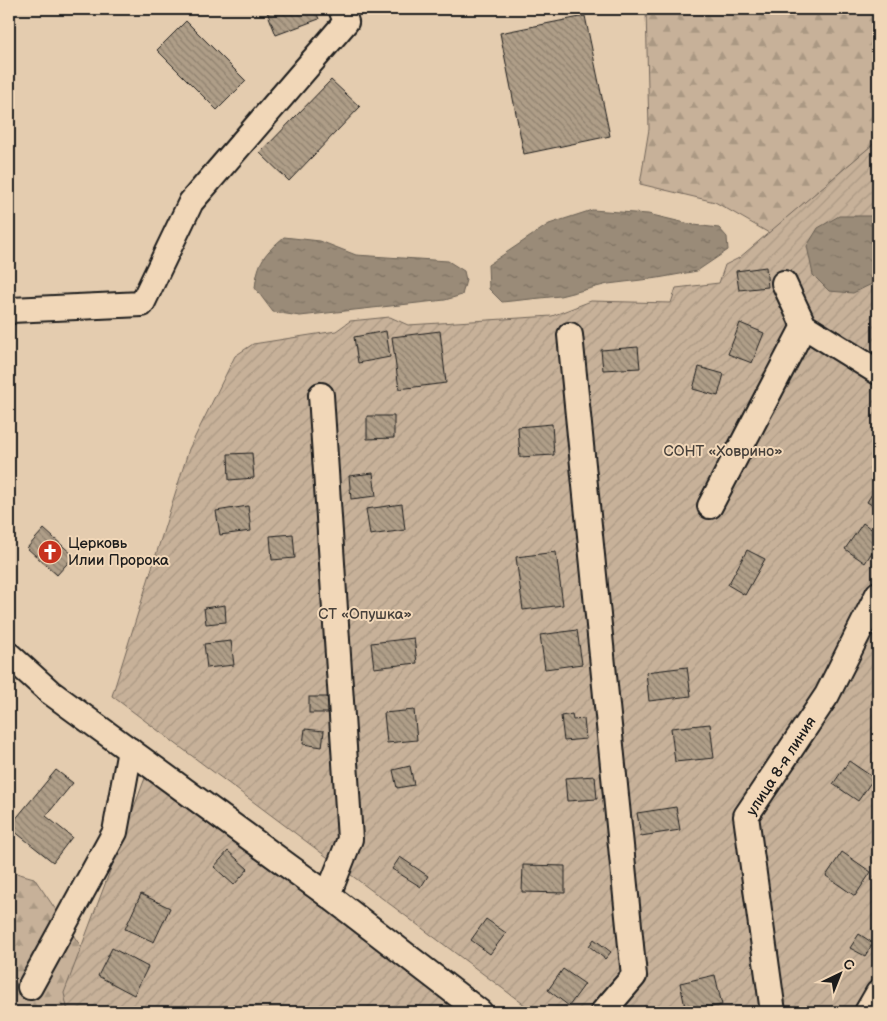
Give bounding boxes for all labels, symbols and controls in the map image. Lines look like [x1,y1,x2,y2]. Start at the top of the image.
park label: СОНТ «Ховрино» [663,442,783,461]
place label: Церковь Илии Пророка [68,534,169,570]
church icon: Церковь Илии Пророка [37,539,63,565]
park label: СТ «Опушка» [318,605,412,624]
street label: улица 8-я линия [742,713,820,819]
north arrow [814,948,864,998]
text: С [839,955,858,975]

